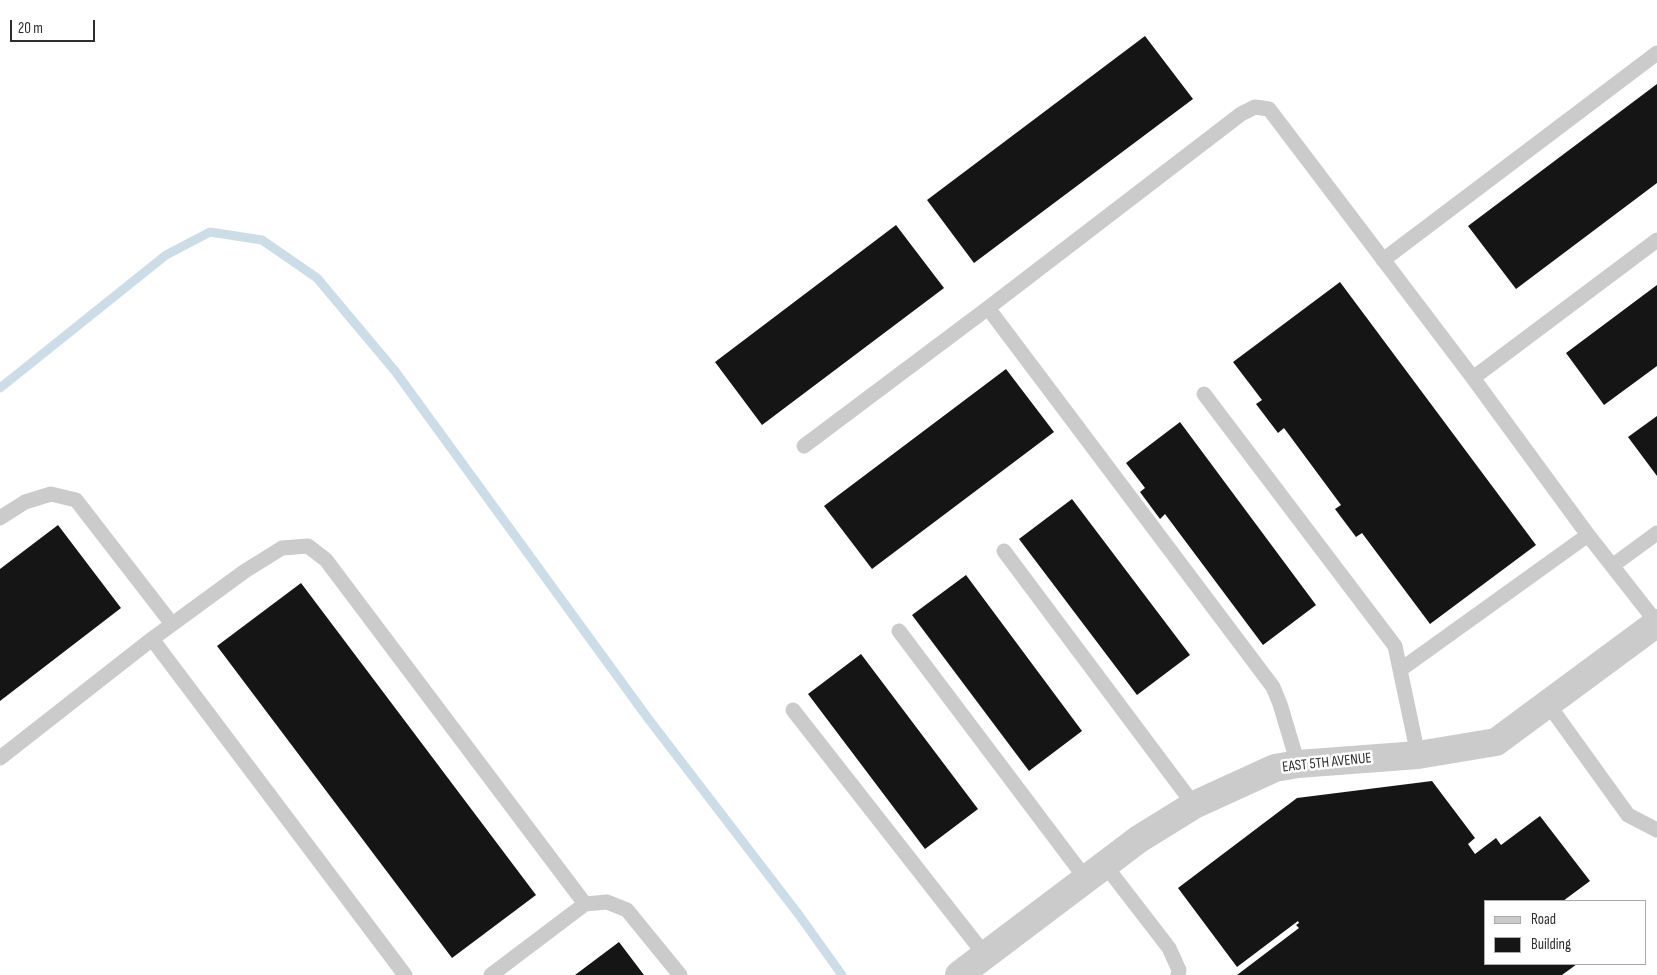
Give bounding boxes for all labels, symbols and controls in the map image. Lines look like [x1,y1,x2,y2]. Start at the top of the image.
scale bar [12,10,98,42]
text: 20 m [18,19,43,38]
street label: EAST 5TH AVENUE [1282,749,1372,777]
legend [1484,900,1647,965]
text: Road [1531,910,1556,929]
text: Building [1531,935,1571,954]

